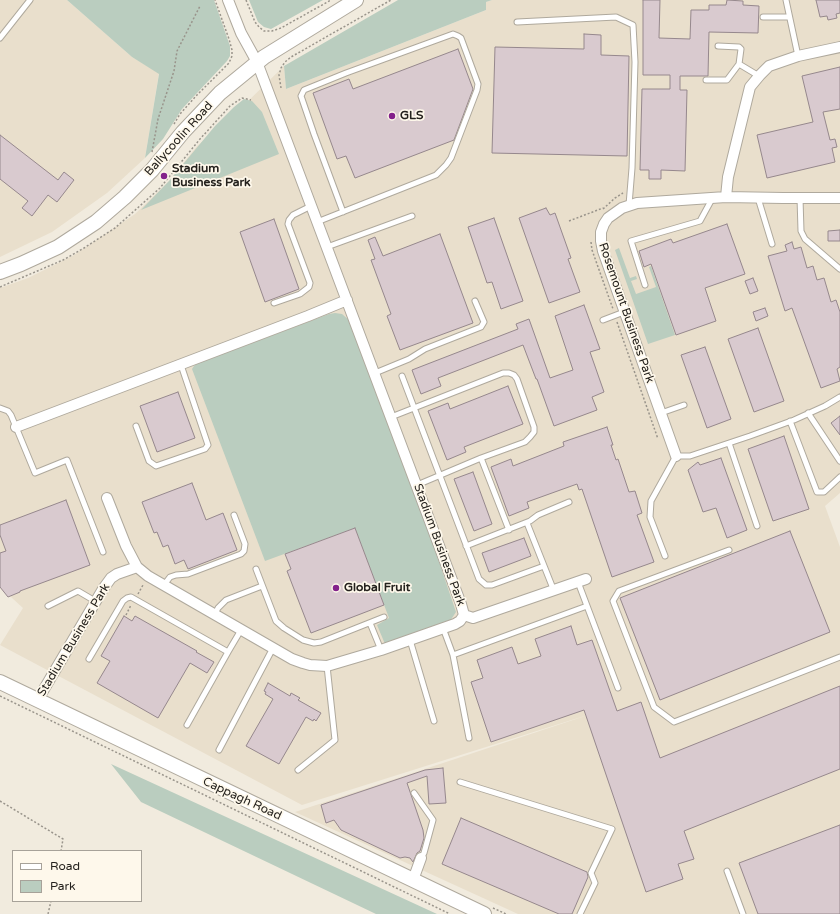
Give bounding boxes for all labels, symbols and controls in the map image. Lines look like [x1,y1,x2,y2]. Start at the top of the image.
street label: Ballycoolin Road [142,99,216,179]
place label: GLS [400,109,423,123]
marker: GLS [387,111,397,121]
place label: Stadium Business Park [172,162,251,190]
marker: Stadium Business Park [159,171,169,181]
street label: Rosemount Business Park [595,241,657,385]
street label: Stadium Business Park [410,482,468,608]
street label: Stadium Business Park [35,581,113,699]
place label: Global Fruit [344,581,410,595]
marker: Global Fruit [331,583,341,593]
street label: Cappagh Road [200,774,284,824]
legend [12,850,142,902]
text: Road [50,859,80,873]
text: Park [50,879,76,893]

